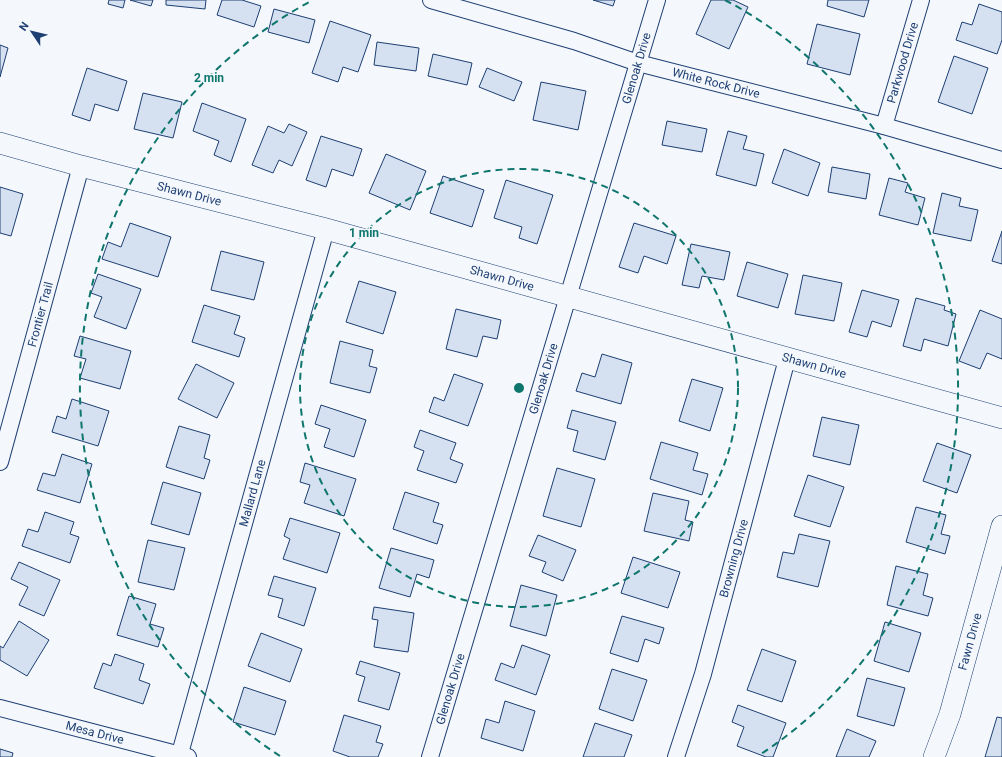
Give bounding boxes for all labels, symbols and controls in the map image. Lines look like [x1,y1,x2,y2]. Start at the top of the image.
north arrow [12,12,52,52]
text: N [17,19,32,33]
street label: Parkwood Drive [884,21,921,105]
street label: Glenoak Drive [619,31,654,106]
street label: White Rock Drive [671,65,761,101]
text: 2 min [194,71,224,85]
street label: Shawn Drive [156,179,223,209]
text: 1 min [349,226,379,240]
street label: Shawn Drive [468,263,536,294]
street label: Frontier Trail [25,280,56,349]
street label: Glenoak Drive [526,341,561,416]
street label: Shawn Drive [780,350,848,381]
centre of rings [512,381,526,395]
street label: Mallard Lane [236,458,269,528]
street label: Browning Drive [717,518,751,599]
street label: Fawn Drive [955,611,985,672]
street label: Glenoak Drive [433,652,468,726]
street label: Mesa Drive [64,718,125,747]

